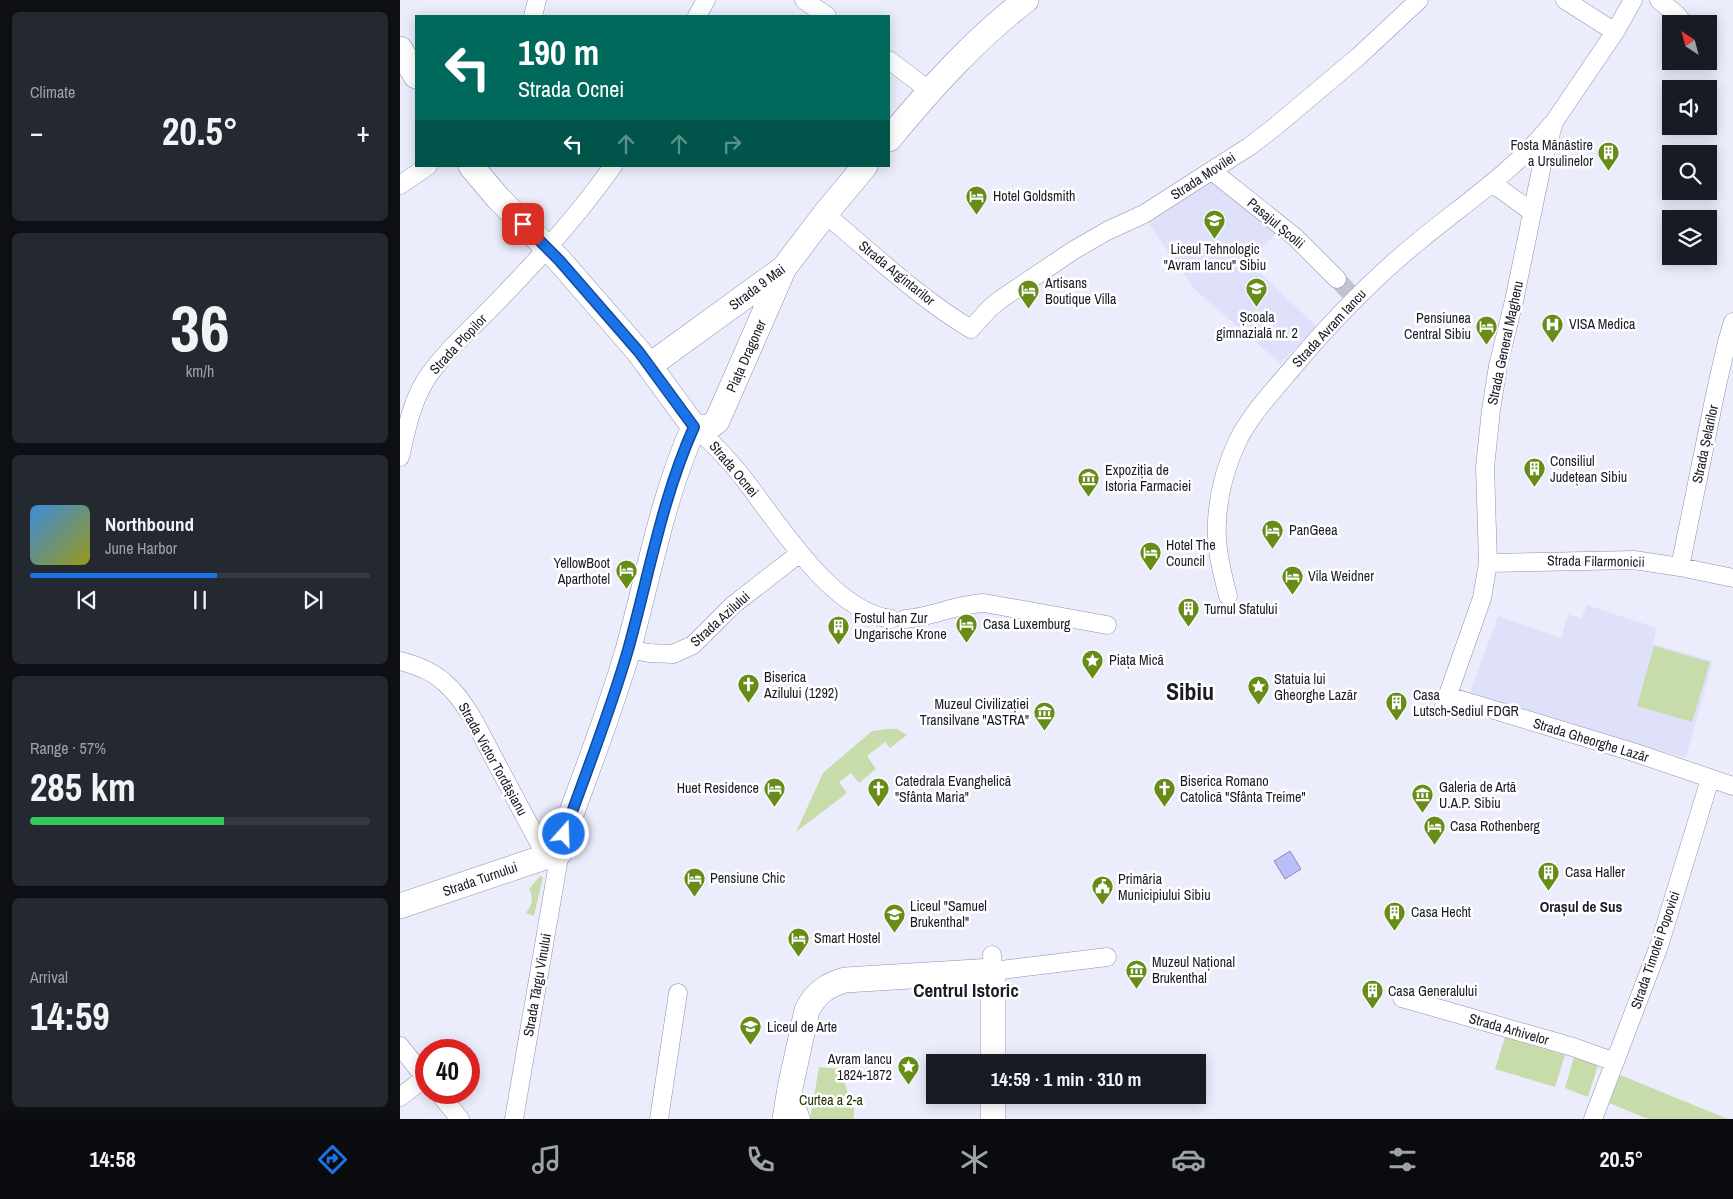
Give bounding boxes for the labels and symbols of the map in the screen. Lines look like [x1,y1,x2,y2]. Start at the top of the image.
north arrow [1662,15,1718,70]
place label: Fosta Mănăstire a Ursulinelor [1511,136,1593,170]
building icon: Fosta Mănăstire a Ursulinelor [1597,141,1621,172]
street label: Strada Movilei [1167,148,1239,204]
hotel icon: Hotel Goldsmith [965,184,989,215]
place label: Hotel Goldsmith [993,187,1075,205]
street label: Pasajul Școlii [1244,194,1308,252]
pin [502,203,544,245]
school or university icon: Liceul Tehnologic "Avram Iancu" Sibiu [1203,209,1227,240]
street label: Strada Argintarilor [855,237,939,309]
place label: Liceul Tehnologic "Avram Iancu" Sibiu [1164,240,1266,274]
street label: Strada 9 Mai [725,260,789,314]
place label: Artisans Boutique Villa [1044,274,1117,308]
school or university icon: Școala gimnazială nr. 2 [1245,277,1269,308]
hotel icon: Artisans Boutique Villa [1017,279,1041,310]
street label: Strada General Magheru [1483,279,1527,407]
street label: Strada Avram Iancu [1288,285,1370,371]
place label: Școala gimnazială nr. 2 [1216,308,1298,342]
place label: Pensiunea Central Sibiu [1404,309,1472,343]
street label: Strada Plopilor [426,310,491,378]
hospital icon: VISA Medica [1541,312,1565,343]
hotel icon: Pensiunea Central Sibiu [1475,314,1499,345]
place label: VISA Medica [1569,315,1636,333]
street label: Piața Dragoner [722,317,770,395]
street label: Strada Șelarilor [1688,403,1722,485]
street label: Strada Ocnei [705,437,763,501]
place label: Consiliul Județean Sibiu [1550,452,1627,486]
building icon: Consiliul Județean Sibiu [1522,457,1546,488]
place label: Expoziția de Istoria Farmaciei [1105,461,1191,495]
museum icon: Expoziția de Istoria Farmaciei [1077,466,1101,497]
hotel icon: PanGeea [1261,518,1285,549]
place label: PanGeea [1289,521,1338,539]
place label: Hotel The Council [1166,536,1216,570]
hotel icon: Hotel The Council [1138,541,1162,572]
street label: Strada Filarmonicii [1547,551,1645,571]
place label: YellowBoot Aparthotel [553,554,610,588]
hotel icon: YellowBoot Aparthotel [614,559,638,590]
hotel icon: Vila Weidner [1280,564,1304,595]
place label: Vila Weidner [1308,567,1374,585]
street label: Strada Azilului [686,588,754,650]
building icon: Turnul Sfatului [1176,597,1200,628]
place label: Turnul Sfatului [1204,600,1278,618]
place label: Fostul han Zur Ungarische Krone [854,609,947,643]
hotel icon: Casa Luxemburg [955,612,979,643]
building icon: Fostul han Zur Ungarische Krone [826,614,850,645]
place label: Casa Luxemburg [983,615,1071,633]
place icon: Piața Mică [1081,648,1105,679]
place label: Piața Mică [1109,651,1164,669]
place label: Biserica Azilului (1292) [763,668,838,702]
place label: Statuia lui Gheorghe Lazăr [1274,670,1357,704]
church icon: Biserica Azilului (1292) [736,673,760,704]
district label: Sibiu [1166,675,1214,707]
place icon: Statuia lui Gheorghe Lazăr [1246,675,1270,706]
place label: Casa Lutsch-Sediul FDGR [1413,686,1519,720]
building icon: Casa Lutsch-Sediul FDGR [1385,691,1409,722]
place label: Muzeul Civilizației Transilvane "ASTRA" [920,695,1029,729]
street label: Strada Victor Tordășianu [454,699,532,819]
museum icon: Muzeul Civilizației Transilvane "ASTRA" [1033,700,1057,731]
street label: Strada Gheorghe Lazăr [1531,714,1651,766]
place label: Catedrala Evanghelică "Sfânta Maria" [895,772,1012,806]
place label: Biserica Romano Catolică "Sfânta Treime" [1180,772,1306,806]
hotel icon: Huet Residence [763,776,787,807]
church icon: Catedrala Evanghelică "Sfânta Maria" [867,777,891,808]
church icon: Biserica Romano Catolică "Sfânta Treime" [1152,777,1176,808]
place label: Galeria de Artă U.A.P. Sibiu [1439,778,1517,812]
place label: Huet Residence [677,779,759,797]
museum icon: Galeria de Artă U.A.P. Sibiu [1411,783,1435,814]
position arrow [537,807,589,859]
hotel icon: Casa Rothenberg [1422,814,1446,845]
place label: Casa Rothenberg [1450,817,1541,835]
street label: Strada Turnului [440,858,520,900]
building icon: Casa Haller [1537,860,1561,891]
place label: Casa Haller [1565,863,1625,881]
hotel icon: Pensiune Chic [682,866,706,897]
place label: Pensiune Chic [710,869,786,887]
place label: Primăria Municipiului Sibiu [1118,870,1211,904]
public building icon: Primăria Municipiului Sibiu [1090,875,1114,906]
street label: Strada Timotei Popovici [1626,889,1684,1011]
district label: Orașul de Sus [1540,896,1623,917]
place label: Liceul "Samuel Brukenthal" [910,897,987,931]
building icon: Casa Hecht [1383,900,1407,931]
school or university icon: Liceul "Samuel Brukenthal" [882,902,906,933]
place label: Casa Hecht [1411,903,1471,921]
hotel icon: Smart Hostel [786,926,810,957]
place label: Smart Hostel [814,929,880,947]
street label: Strada Târgu Vinului [519,932,555,1038]
place label: Muzeul Național Brukenthal [1152,953,1235,987]
museum icon: Muzeul Național Brukenthal [1124,958,1148,989]
district label: Centrul Istoric [913,977,1019,1003]
building icon: Casa Generalului [1360,979,1384,1010]
place label: Casa Generalului [1388,982,1477,1000]
street label: Strada Arhivelor [1467,1009,1551,1049]
school or university icon: Liceul de Arte [739,1015,763,1046]
place label: Liceul de Arte [767,1018,837,1036]
speed limit sign: 40 [415,1039,480,1104]
place label: Avram Iancu 1824-1872 [827,1050,892,1084]
place icon: Avram Iancu 1824-1872 [896,1055,920,1086]
park label: Curtea a 2-a [799,1091,864,1109]

